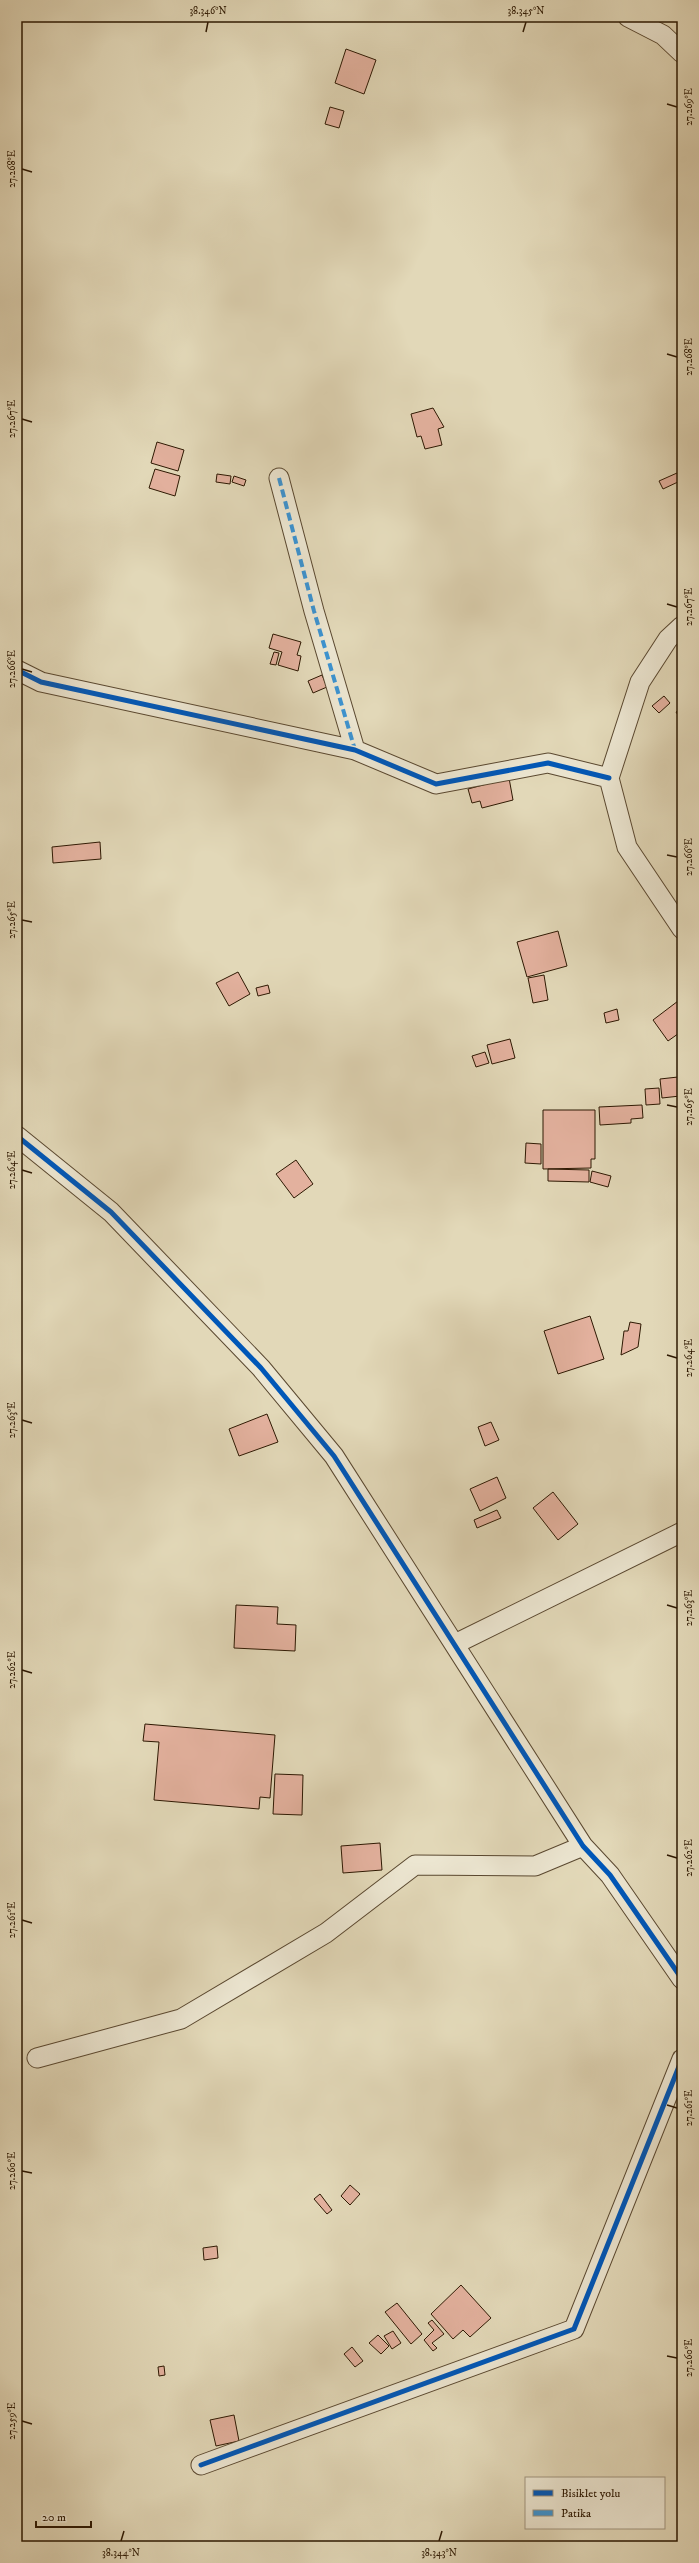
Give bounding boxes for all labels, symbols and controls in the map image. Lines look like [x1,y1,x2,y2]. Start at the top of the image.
text: 38.346°N [189,5,227,17]
text: 38.345°N [508,5,544,17]
text: 27.269°E [683,88,695,126]
text: 27.268°E [6,150,18,188]
text: 27.268°E [683,338,695,376]
text: 27.267°E [6,400,18,438]
text: 27.267°E [683,588,695,626]
text: 27.266°E [6,650,18,688]
text: 27.266°E [683,838,695,876]
text: 27.265°E [6,901,18,939]
text: 27.265°E [683,1088,695,1126]
text: 27.264°E [6,1151,18,1189]
text: 27.264°E [683,1339,695,1377]
text: 27.263°E [6,1402,18,1438]
text: 27.263°E [683,1590,695,1626]
text: 27.262°E [6,1651,18,1689]
text: 27.262°E [683,1839,695,1877]
text: 27.261°E [6,1902,18,1938]
text: 27.261°E [683,2090,695,2126]
text: 27.260°E [6,2152,18,2190]
text: 27.260°E [683,2339,695,2377]
text: 27.259°E [6,2402,18,2440]
legend [525,2477,665,2529]
text: Bisiklet yolu [561,2486,621,2501]
scale bar [36,2503,91,2529]
text: Patika [561,2506,592,2521]
text: 20 m [42,2510,66,2525]
text: 38.344°N [102,2547,140,2559]
text: 38.343°N [421,2547,457,2559]

